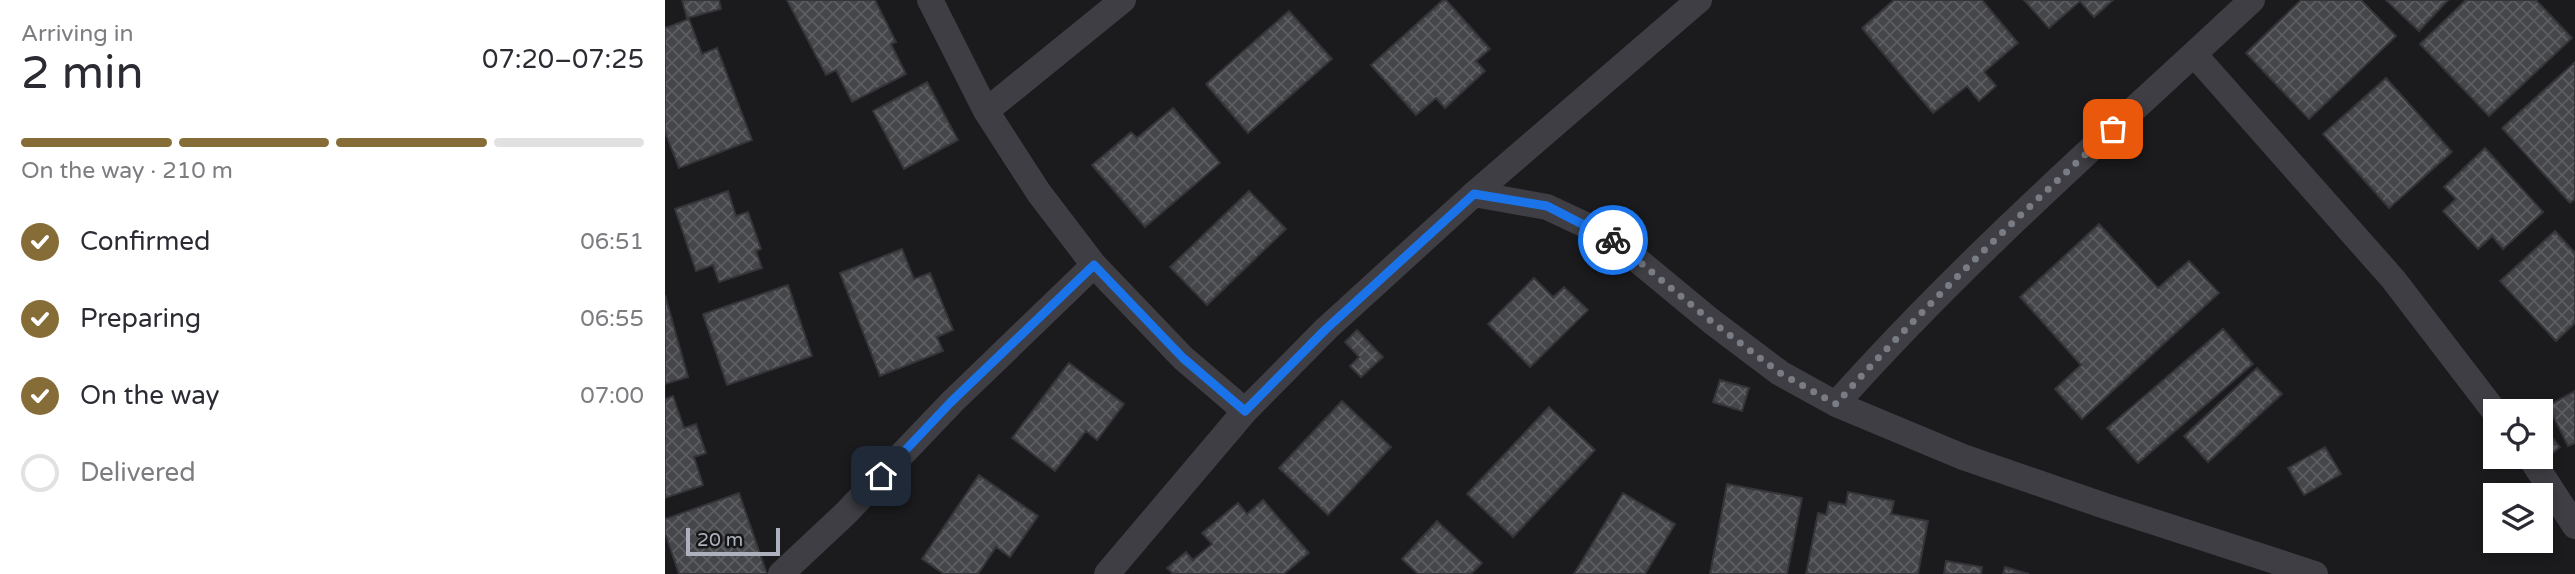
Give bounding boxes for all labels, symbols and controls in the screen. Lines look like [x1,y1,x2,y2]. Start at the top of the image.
text: Arriving in [21,20,134,48]
text: 07:20–07:25 [482,44,644,75]
text: 2 min [21,46,144,101]
pin [2083,99,2143,159]
icon: bag [2094,110,2132,148]
text: On the way · 210 m [21,157,233,185]
courier [1578,205,1648,275]
icon: bike [1594,221,1632,259]
icon: check [21,223,59,261]
text: Confirmed [80,226,210,257]
text: 06:51 [580,228,644,256]
icon: check [21,300,59,338]
text: Preparing [80,303,201,334]
text: 06:55 [580,305,644,333]
icon: check [21,377,59,415]
text: On the way [80,380,220,411]
text: 07:00 [580,382,644,410]
map controls [2483,399,2553,553]
button: locate [2483,399,2553,469]
pin [851,446,911,506]
text: Delivered [80,457,196,488]
icon: home [862,457,900,495]
button: layers [2483,483,2553,553]
scale bar [686,525,781,557]
text: 20 m [697,529,743,551]

